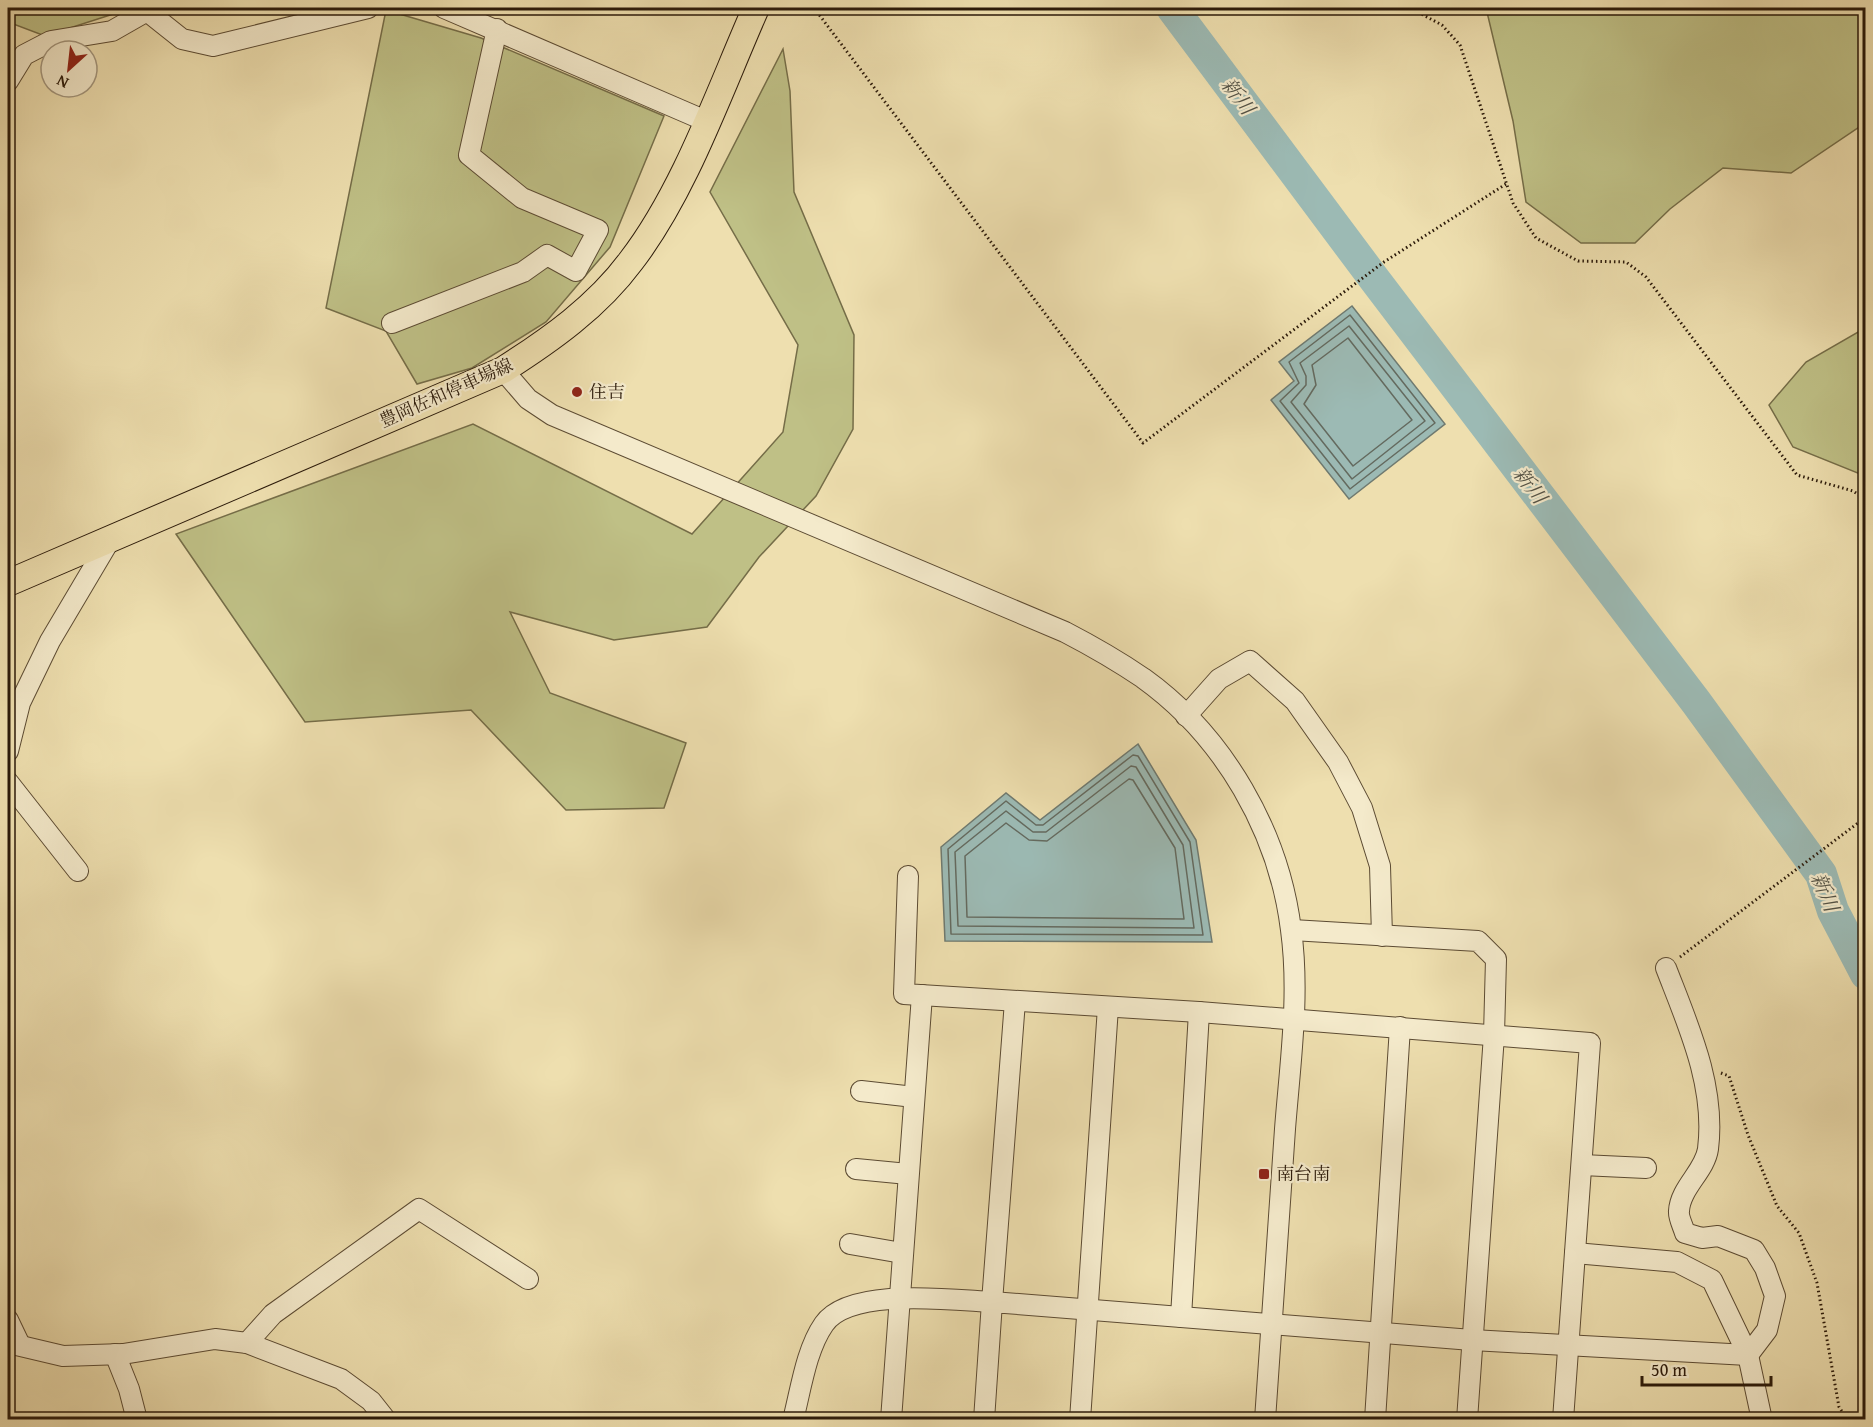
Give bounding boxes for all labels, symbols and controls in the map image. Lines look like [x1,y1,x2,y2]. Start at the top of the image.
north arrow [39,39,99,99]
text: N [52,69,72,95]
water label: 新川 [1215,71,1263,122]
street label: 豊岡佐和停車場線 [375,351,517,434]
place label: 住吉 [589,378,625,405]
marker: 住吉 [570,385,584,399]
water label: 新川 [1507,460,1555,511]
water label: 新川 [1804,868,1847,918]
place label: 南台南 [1276,1160,1330,1187]
marker: 南台南 [1257,1167,1271,1181]
scale bar [1642,1349,1771,1387]
text: 50 m [1651,1356,1687,1383]

